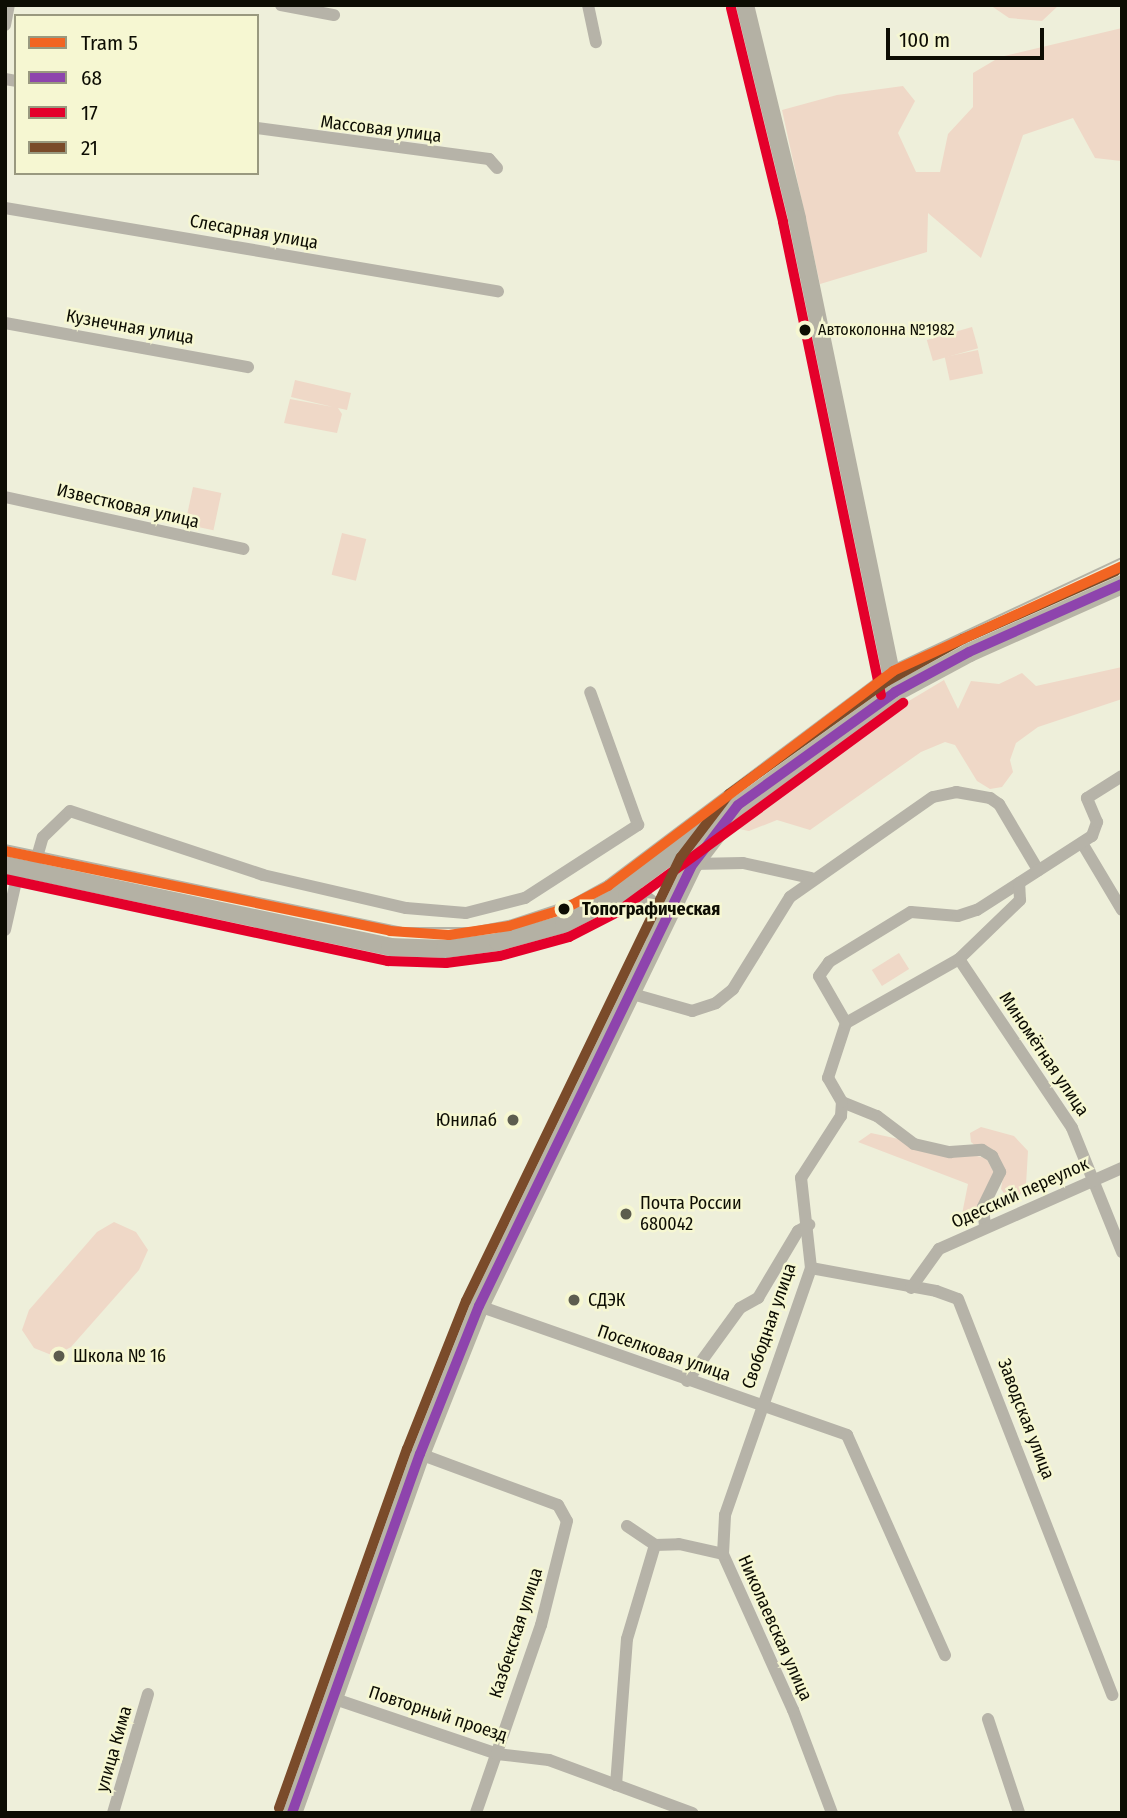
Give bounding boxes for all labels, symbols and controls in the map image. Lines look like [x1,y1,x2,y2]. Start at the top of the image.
legend [14,14,259,175]
scale bar [889,14,1046,58]
text: 100 m [899,27,950,53]
text: Tram 5 [81,30,138,56]
text: 68 [81,65,102,91]
text: 17 [81,100,98,126]
street label: Массовая улица [319,111,443,147]
text: 21 [81,135,98,161]
street label: Слесарная улица [188,210,320,254]
street label: Кузнечная улица [64,305,196,349]
place label: Автоколонна №1982 [818,320,955,340]
marker: Автоколонна №1982 [798,323,812,337]
street label: Известковая улица [55,479,201,533]
marker: Топографическая [552,897,576,921]
place label: Топографическая [582,898,720,920]
street label: Миномётная улица [995,988,1093,1120]
place label: Юнилаб [436,1109,497,1131]
marker: Юнилаб [503,1110,523,1130]
street label: Одесский переулок [948,1153,1092,1233]
place label: Почта России 680042 [640,1193,742,1236]
marker: Почта России 680042 [618,1206,634,1222]
street label: Свободная улица [737,1260,801,1392]
place label: СДЭК [588,1289,625,1311]
marker: СДЭК [566,1292,582,1308]
street label: Поселковая улица [595,1320,733,1386]
place label: Школа № 16 [73,1345,166,1367]
marker: Школа № 16 [51,1348,67,1364]
street label: Заводская улица [993,1356,1059,1482]
street label: Николаевская улица [733,1552,817,1704]
street label: Казбекская улица [485,1565,547,1701]
street label: Повторный проезд [366,1681,510,1747]
street label: улица Кима [91,1704,137,1794]

